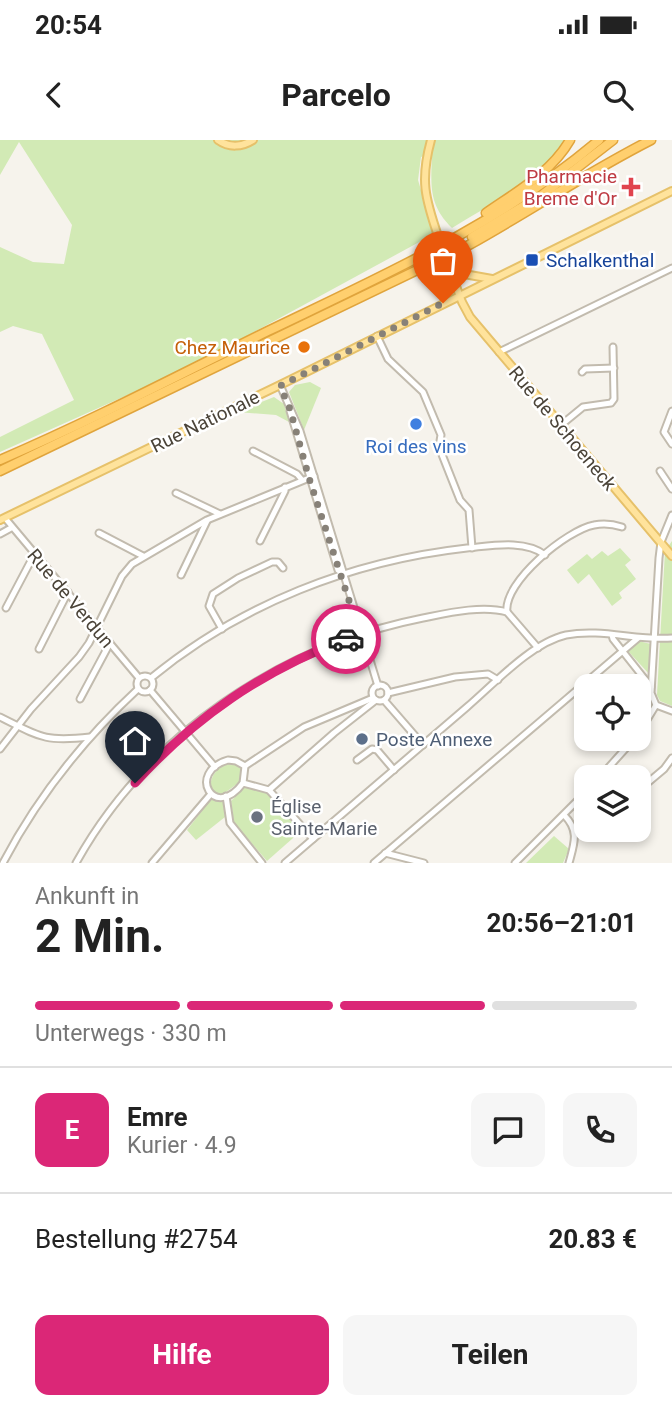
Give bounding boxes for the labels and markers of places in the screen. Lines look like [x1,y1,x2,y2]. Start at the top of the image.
place label: Pharmacie Breme d'Or [524,165,618,210]
marker: Pharmacie Breme d'Or [623,179,639,195]
pin [413,231,473,303]
place label: Schalkenthal [546,249,654,272]
marker: Schalkenthal [524,252,540,268]
place label: Chez Maurice [174,336,290,359]
marker: Chez Maurice [296,339,312,355]
marker: Roi des vins [408,416,424,432]
place label: Roi des vins [365,435,467,458]
pin [105,711,165,783]
place label: Poste Annexe [376,728,492,751]
marker: Poste Annexe [354,731,370,747]
place label: Église Sainte-Marie [271,795,377,840]
marker: Église Sainte-Marie [249,809,265,825]

